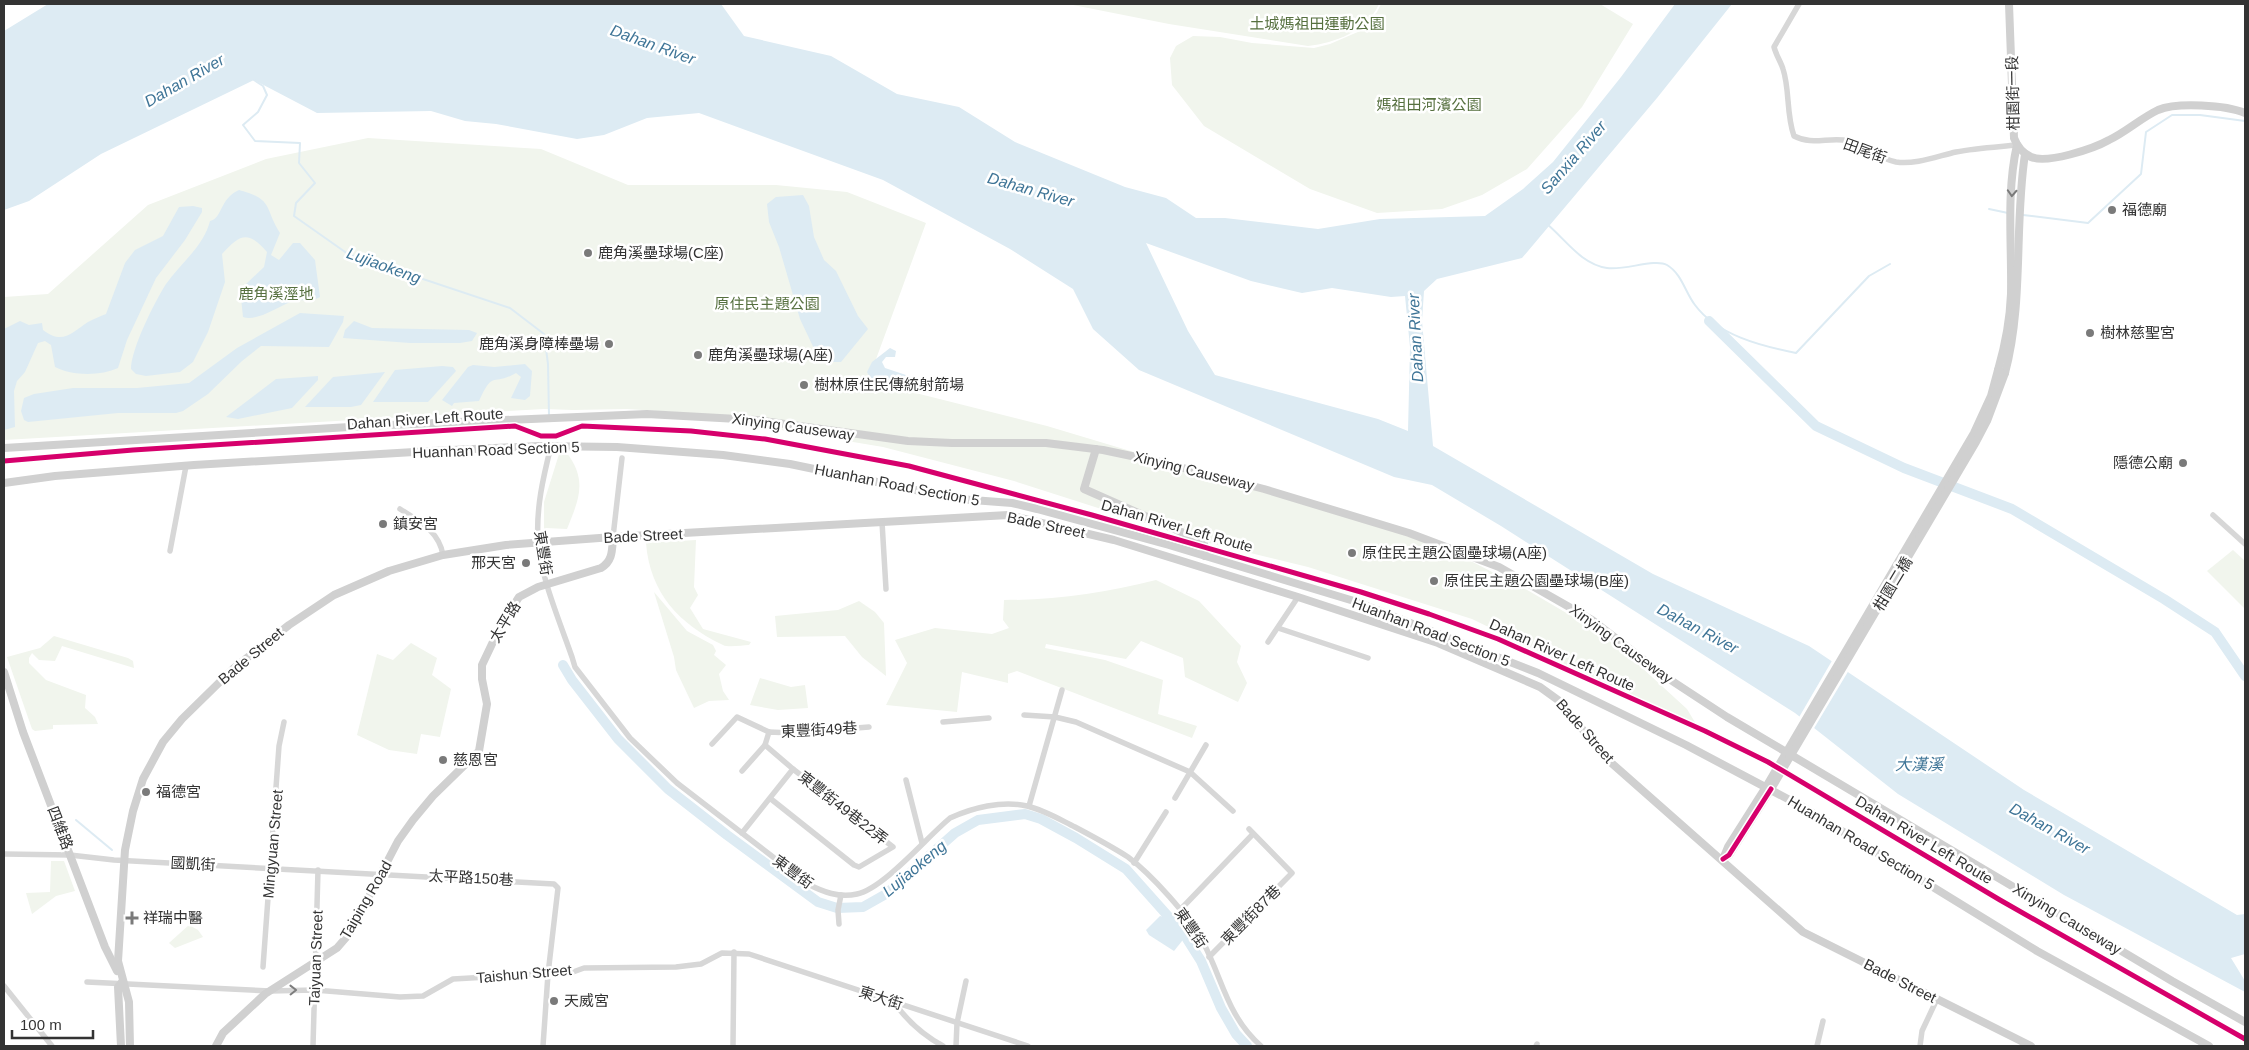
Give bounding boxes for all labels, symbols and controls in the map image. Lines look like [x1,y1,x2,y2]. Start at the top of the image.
park label: 土城媽祖田運動公園 [1249,15,1385,32]
water label: Dahan River [608,21,698,68]
water label: Dahan River [141,51,228,110]
street label: 柑園街一段 [2003,55,2022,131]
park label: 媽祖田河濱公園 [1376,96,1482,113]
water label: Sanxia River [1537,117,1610,197]
street label: 田尾街 [1841,135,1889,166]
water label: Dahan River [986,169,1077,210]
one-way arrow [2007,189,2018,197]
place label: 福德廟 [2122,201,2167,218]
marker: 福德廟 [2106,204,2118,216]
water label: Lujiaokeng [345,244,423,287]
place label: 鹿角溪壘球場(C座) [598,244,724,261]
marker: 鹿角溪壘球場(C座) [582,247,594,259]
park label: 鹿角溪溼地 [238,285,314,302]
water label: Dahan River [1405,292,1426,383]
park label: 原住民主題公園 [714,295,820,312]
place label: 樹林慈聖宮 [2100,324,2175,341]
marker: 樹林慈聖宮 [2084,327,2096,339]
place label: 鹿角溪身障棒壘場 [479,335,599,352]
marker: 鹿角溪身障棒壘場 [603,338,615,350]
place label: 鹿角溪壘球場(A座) [708,346,833,363]
marker: 鹿角溪壘球場(A座) [692,349,704,361]
place label: 樹林原住民傳統射箭場 [814,376,964,393]
marker: 樹林原住民傳統射箭場 [798,379,810,391]
street label: Dahan River Left Route [346,405,504,432]
street label: Xinying Causeway [731,410,856,444]
street label: Huanhan Road Section 5 [412,438,580,461]
street label: Xinying Causeway [1132,447,1257,494]
place label: 隱德公廟 [2113,454,2173,471]
marker: 隱德公廟 [2177,457,2189,469]
street label: Huanhan Road Section 5 [813,460,981,509]
street label: Dahan River Left Route [1099,496,1255,555]
street label: Bade Street [1006,508,1087,541]
place label: 鎮安宮 [393,515,438,532]
marker: 鎮安宮 [377,518,389,530]
street label: Bade Street [603,525,684,546]
street label: 東豐街 [532,529,555,576]
place label: 原住民主題公園壘球場(A座) [1362,544,1547,561]
marker: 原住民主題公園壘球場(A座) [1346,547,1358,559]
place label: 邢天宮 [471,554,516,571]
street label: 柑園二橋 [1870,554,1915,614]
marker: 邢天宮 [520,557,532,569]
place label: 原住民主題公園壘球場(B座) [1444,572,1629,589]
marker: 原住民主題公園壘球場(B座) [1428,575,1440,587]
street label: Huanhan Road Section 5 [1350,594,1512,670]
street label: 太平路 [486,598,523,645]
street label: Xinying Causeway [1566,600,1677,687]
water label: Dahan River [1655,600,1742,657]
street label: Dahan River Left Route [1487,615,1637,694]
street label: Bade Street [215,623,287,688]
street label: Bade Street [1553,695,1618,767]
street label: 東豐街49巷 [780,719,858,740]
place label: 慈恩宮 [453,751,498,768]
marker: 慈恩宮 [437,754,449,766]
water label: 大漢溪 [1895,756,1945,773]
street label: 東豐街49巷22弄 [795,768,891,848]
place label: 福德宮 [156,783,201,800]
marker: 福德宮 [140,786,152,798]
street label: Mingyuan Street [259,788,286,899]
street label: Huanhan Road Section 5 [1785,792,1937,893]
street label: Dahan River Left Route [1853,792,1996,887]
water label: Dahan River [2007,799,2093,858]
street label: 四維路 [44,804,76,852]
water label: Lujiaokeng [879,837,950,900]
street label: 東豐街 [770,851,816,892]
street label: 國凱街 [170,854,216,873]
street label: Taiping Road [336,858,395,942]
street label: 太平路150巷 [428,867,514,888]
street label: Xinying Causeway [2010,880,2125,958]
street label: 東豐街87巷 [1218,882,1284,948]
street label: 東豐街 [1172,904,1211,951]
place label: 祥瑞中醫 [143,909,203,926]
street label: Taiyuan Street [305,909,326,1006]
marker: 祥瑞中醫 [125,911,139,925]
street label: Bade Street [1861,955,1940,1006]
street label: Taishun Street [475,961,573,986]
street label: 東大街 [857,982,905,1013]
one-way arrow [289,985,297,996]
place label: 天威宮 [564,992,609,1009]
marker: 天威宮 [548,995,560,1007]
scale bar [12,1008,94,1040]
text: 100 m [20,1016,62,1033]

